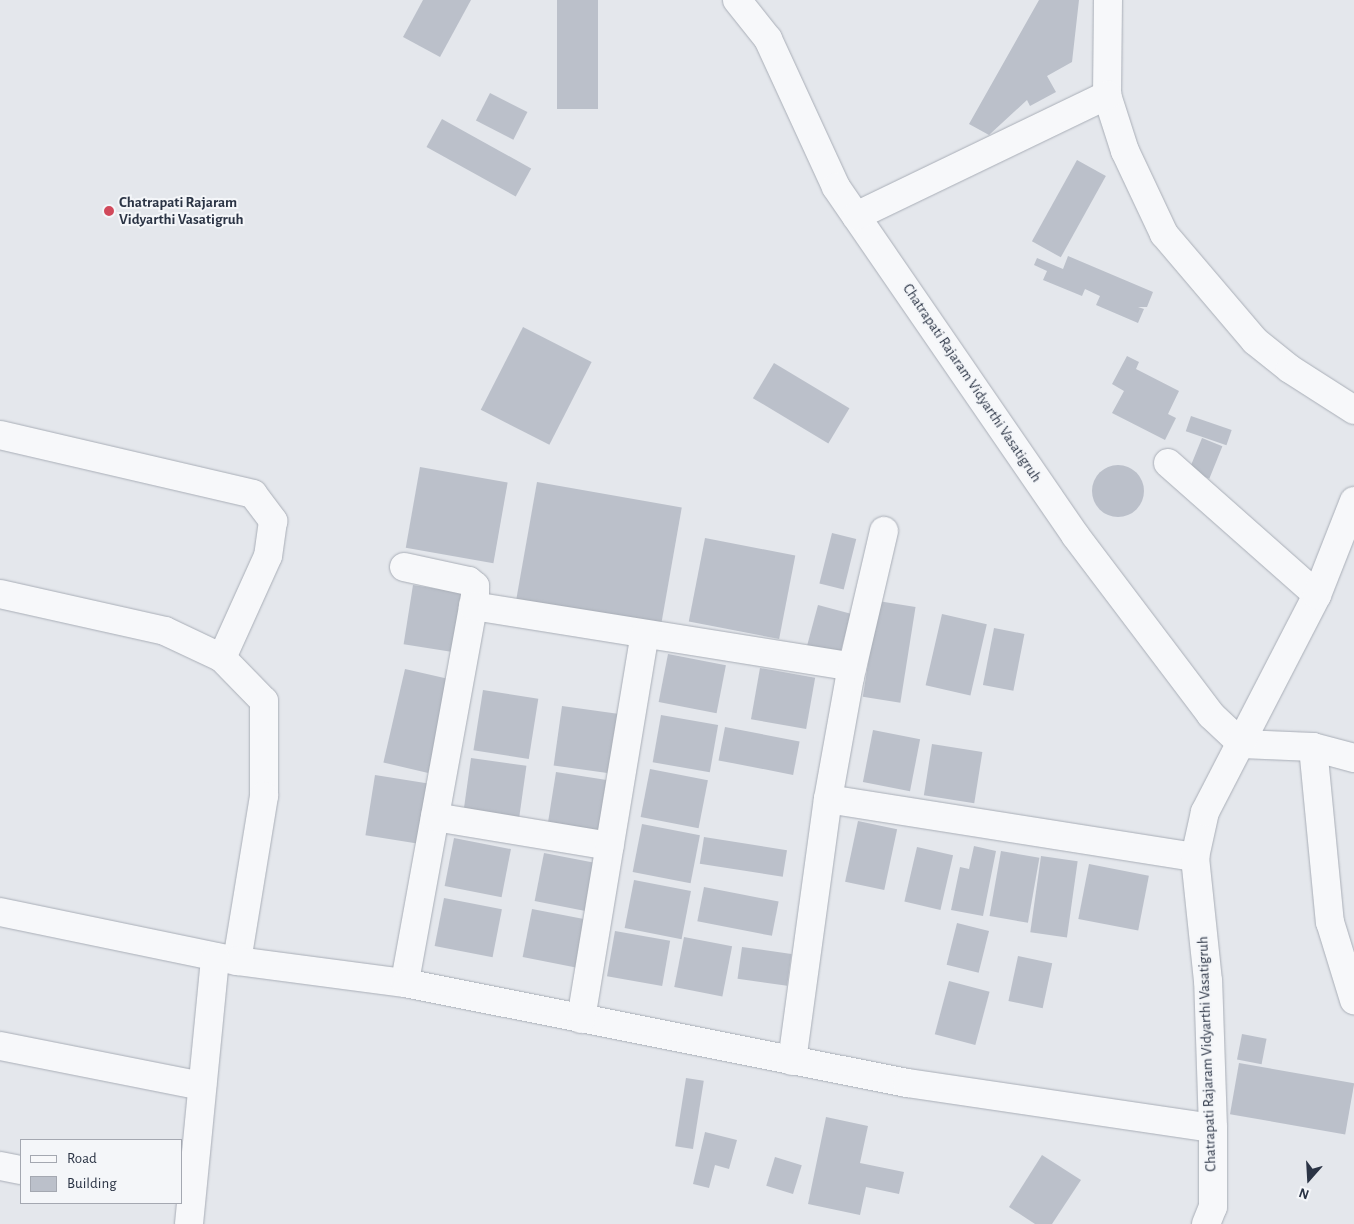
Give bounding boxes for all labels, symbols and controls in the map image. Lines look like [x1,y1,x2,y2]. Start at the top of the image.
place label: Chatrapati Rajaram Vidyarthi Vasatigruh [119,193,243,228]
marker: Chatrapati Rajaram Vidyarthi Vasatigruh [103,205,115,217]
street label: Chatrapati Rajaram Vidyarthi Vasatigruh [899,280,1045,486]
street label: Chatrapati Rajaram Vidyarthi Vasatigruh [1194,936,1220,1172]
legend [20,1139,182,1204]
text: Road [67,1151,97,1166]
north arrow [1284,1154,1334,1204]
text: Building [67,1176,117,1191]
text: N [1297,1185,1311,1201]

